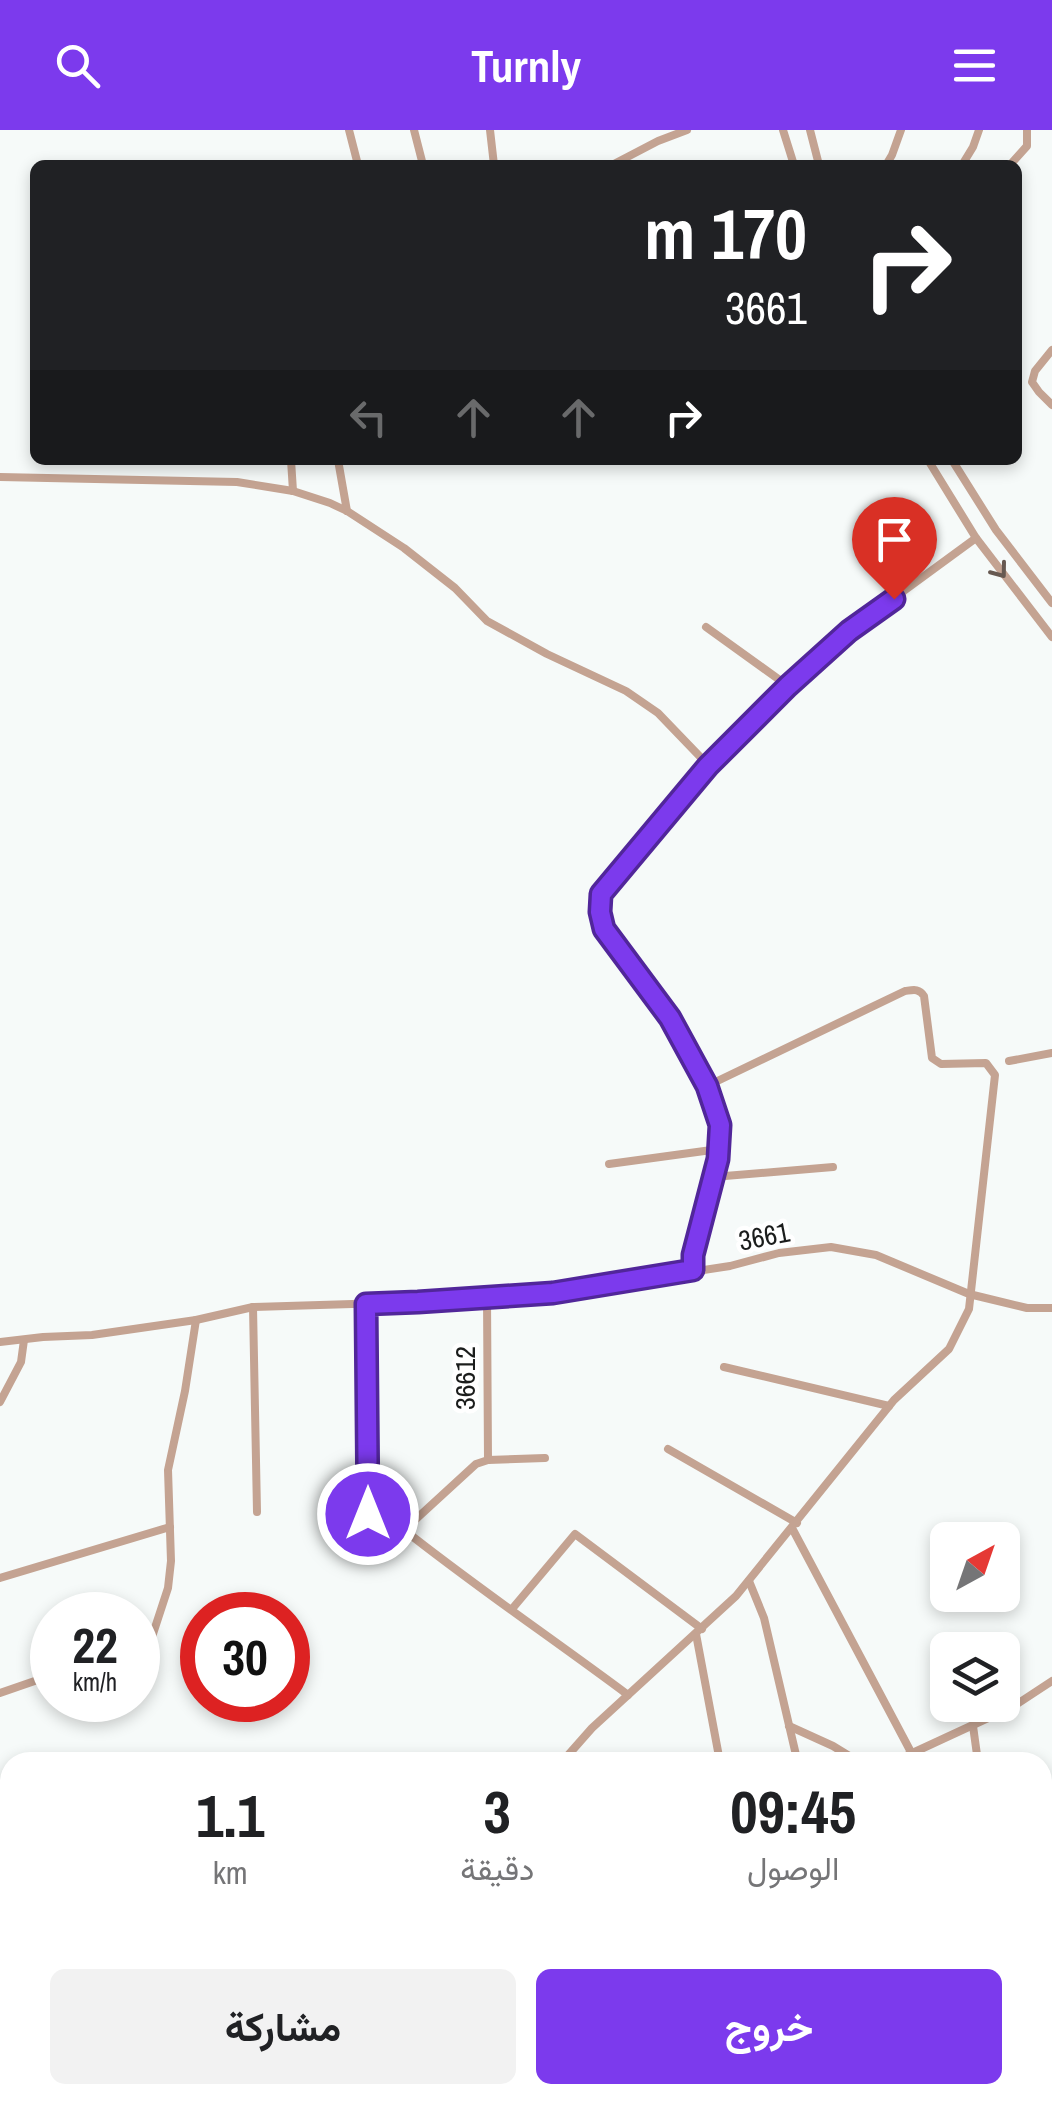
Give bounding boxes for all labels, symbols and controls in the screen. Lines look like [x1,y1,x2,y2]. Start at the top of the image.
text: Turnly [471,35,581,96]
icon: search [50,38,105,93]
icon: menu [947,38,1002,93]
text: 170 m [644,187,807,281]
icon: right [842,200,972,330]
text: 3661 [725,277,807,338]
icon: left [341,390,396,445]
icon: ahead [446,390,501,445]
icon: ahead [551,390,606,445]
icon: right [656,390,711,445]
pin [852,497,937,600]
icon: arrive [867,512,922,567]
one-way arrow [988,560,1006,578]
street label: 3661 [735,1212,793,1260]
street label: 36612 [446,1346,484,1410]
position arrow [316,1462,420,1566]
north arrow [930,1522,1020,1612]
map controls [930,1522,1020,1722]
speed limit sign: 30 [180,1592,310,1722]
text: 22 [72,1611,118,1679]
button: layers [930,1632,1020,1722]
text: km/h [73,1665,117,1699]
text: 3 [484,1771,511,1852]
text: 09:45 [730,1771,856,1852]
text: 1.1 [196,1775,264,1856]
text: دقيقة [460,1847,534,1890]
text: الوصول [747,1847,839,1890]
text: km [213,1851,248,1894]
button: مشاركة [50,1969,516,2084]
button: خروج [536,1969,1002,2084]

